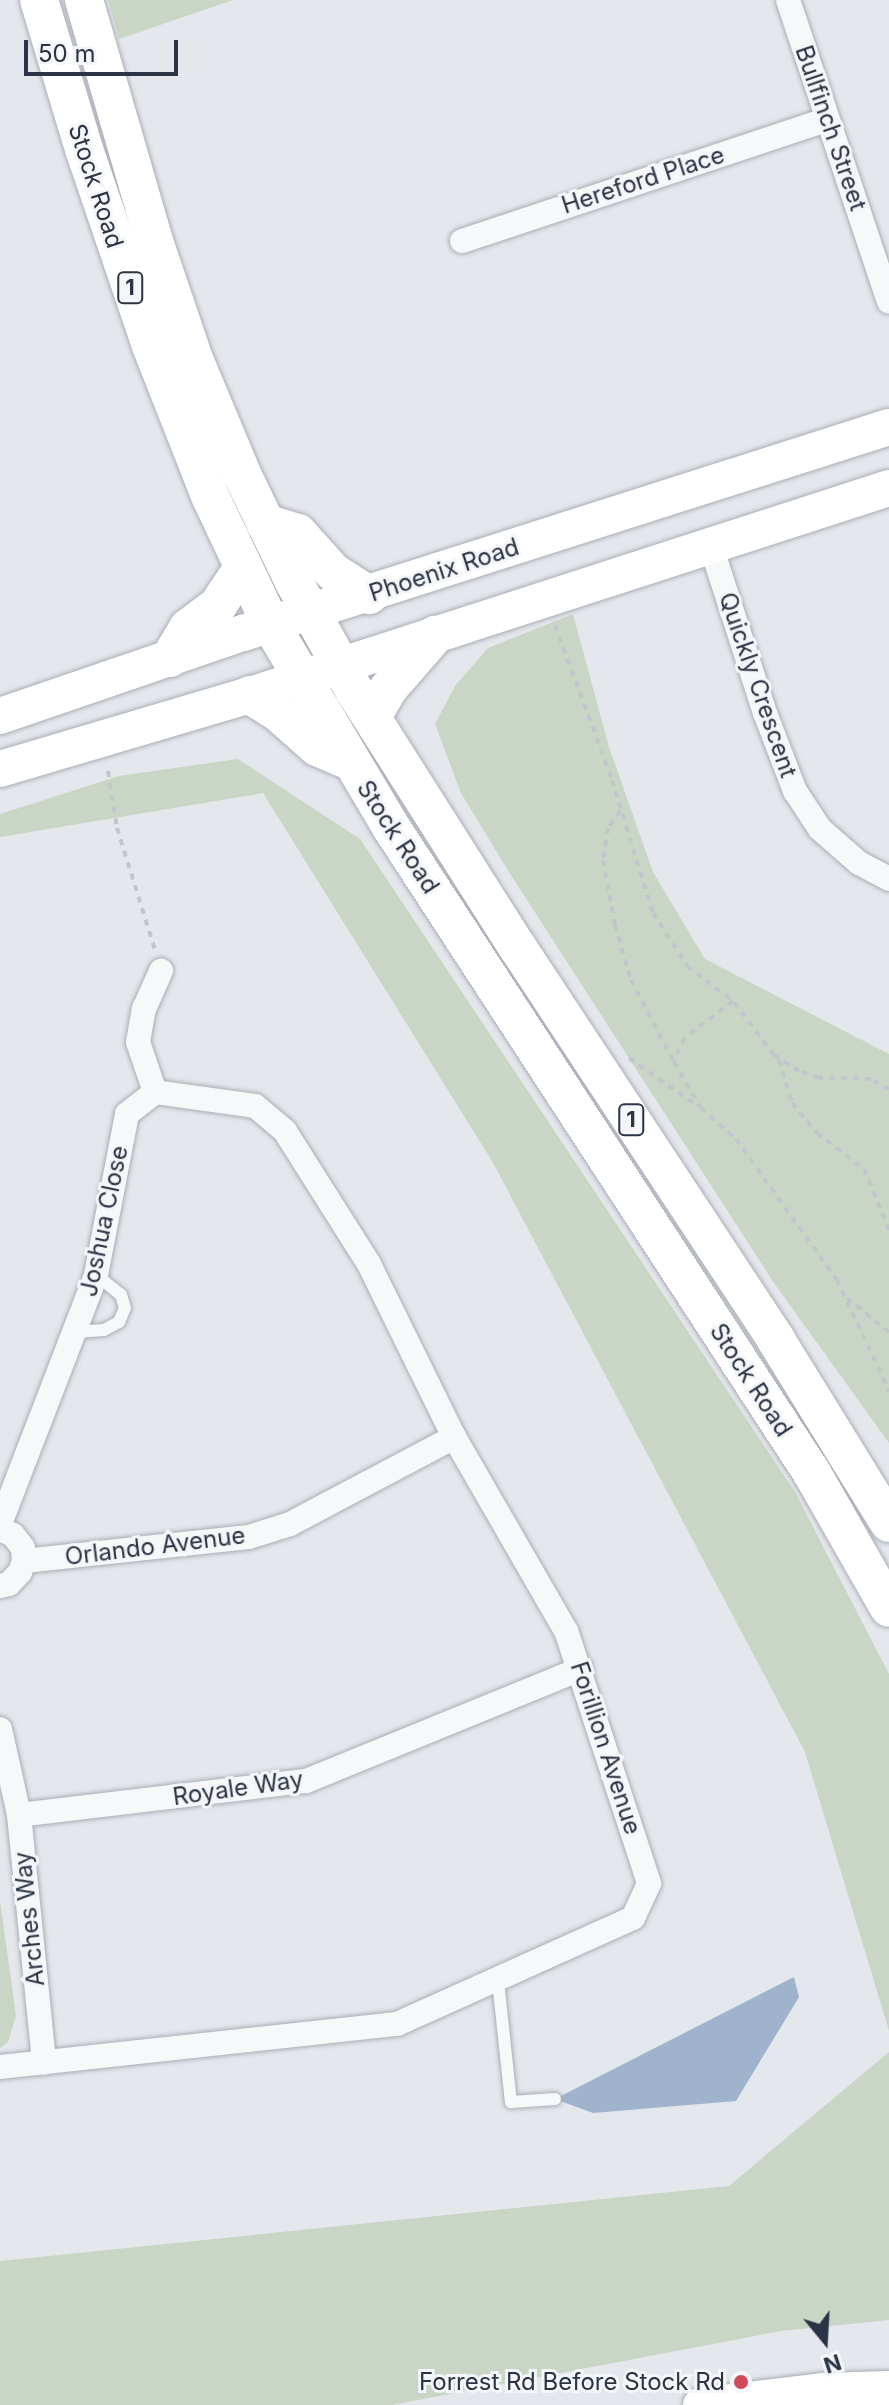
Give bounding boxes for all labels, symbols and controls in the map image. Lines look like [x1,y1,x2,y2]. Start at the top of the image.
scale bar [28,24,182,74]
text: 50 m [38,39,96,68]
street label: Bullfinch Street [789,42,873,214]
street label: Stock Road [62,120,130,252]
street label: Hereford Place [558,140,728,220]
road number: 1 [116,270,144,306]
street label: Phoenix Road [366,532,522,608]
street label: Quickly Crescent [713,589,803,781]
street label: Stock Road [351,775,445,899]
road number: 1 [617,1102,645,1138]
street label: Joshua Close [74,1143,134,1299]
street label: Stock Road [704,1318,798,1442]
street label: Orlando Avenue [63,1521,247,1571]
street label: Forillion Avenue [565,1658,647,1838]
street label: Royale Way [171,1765,305,1811]
street label: Arches Way [8,1850,50,1988]
north arrow [785,2301,865,2381]
text: N [820,2349,844,2379]
place label: Forrest Rd Before Stock Rd [419,2368,725,2396]
marker: Forrest Rd Before Stock Rd [732,2373,750,2391]

